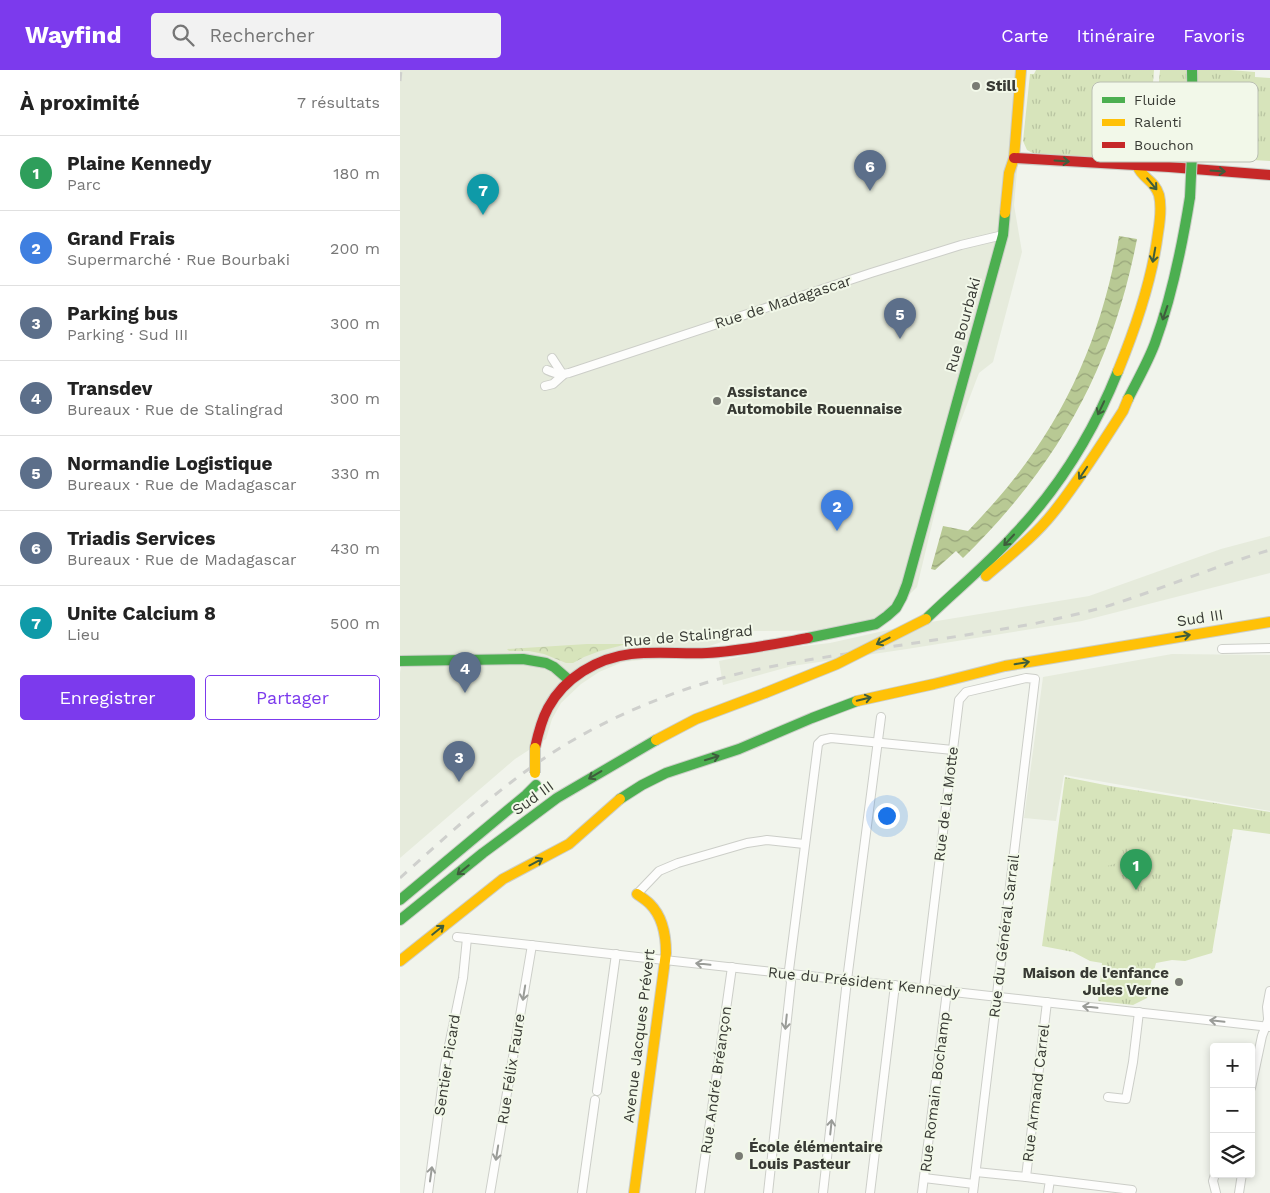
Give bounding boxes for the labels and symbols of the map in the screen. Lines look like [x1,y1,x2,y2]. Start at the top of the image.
place label: Still [986,77,1017,95]
marker: Still [970,80,982,92]
legend [1092,82,1258,162]
text: Fluide [1134,92,1176,108]
text: Ralenti [1134,114,1182,130]
text: Bouchon [1134,137,1194,153]
pin: 6 [854,150,886,191]
one-way arrow [1054,156,1070,165]
one-way arrow [1210,166,1226,175]
pin: 7 [467,174,499,215]
one-way arrow [1146,178,1157,191]
one-way arrow [1149,247,1159,263]
street label: Rue de Madagascar [712,271,854,333]
street label: Rue Bourbaki [942,276,984,374]
pin: 5 [884,298,916,339]
one-way arrow [1159,305,1169,321]
place label: Assistance Automobile Rouennaise [727,383,902,418]
marker: Assistance Automobile Rouennaise [711,395,723,407]
one-way arrow [1096,400,1106,415]
one-way arrow [1078,465,1088,479]
pin: 2 [821,490,853,531]
one-way arrow [1003,534,1015,547]
street label: Sud III [1176,605,1224,631]
street label: Rue de Stalingrad [622,621,754,651]
one-way arrow [1174,631,1190,641]
one-way arrow [876,637,891,646]
pin: 4 [449,652,481,693]
one-way arrow [1014,658,1030,668]
one-way arrow [855,694,871,704]
pin: 3 [443,741,475,782]
street label: Rue de la Motte [930,745,962,863]
one-way arrow [704,752,720,762]
one-way arrow [589,770,603,780]
street label: Sud III [509,777,557,819]
your location [874,803,900,829]
pin: 1 [1120,849,1152,890]
street label: Rue du Général Sarrail [985,853,1023,1019]
one-way arrow [528,856,543,866]
one-way arrow [457,864,470,875]
one-way arrow [431,925,444,936]
street label: Avenue Jacques Prévert [619,947,659,1124]
one-way arrow [695,959,711,969]
street label: Rue du Président Kennedy [767,963,961,1001]
place label: Maison de l'enfance Jules Verne [1023,964,1169,999]
marker: Maison de l'enfance Jules Verne [1173,976,1185,988]
one-way arrow [518,985,528,1001]
one-way arrow [1082,1002,1098,1012]
street label: Rue André Bréançon [697,1005,735,1155]
street label: Rue Romain Bochamp [916,1011,954,1173]
street label: Rue Félix Faure [493,1012,529,1126]
street label: Sentier Picard [430,1013,464,1117]
one-way arrow [781,1013,791,1029]
one-way arrow [1210,1016,1226,1026]
street label: Rue Armand Carrel [1019,1023,1053,1163]
one-way arrow [826,1119,836,1135]
place label: École élémentaire Louis Pasteur [749,1138,883,1173]
one-way arrow [492,1145,502,1161]
marker: École élémentaire Louis Pasteur [733,1150,745,1162]
one-way arrow [426,1166,436,1182]

